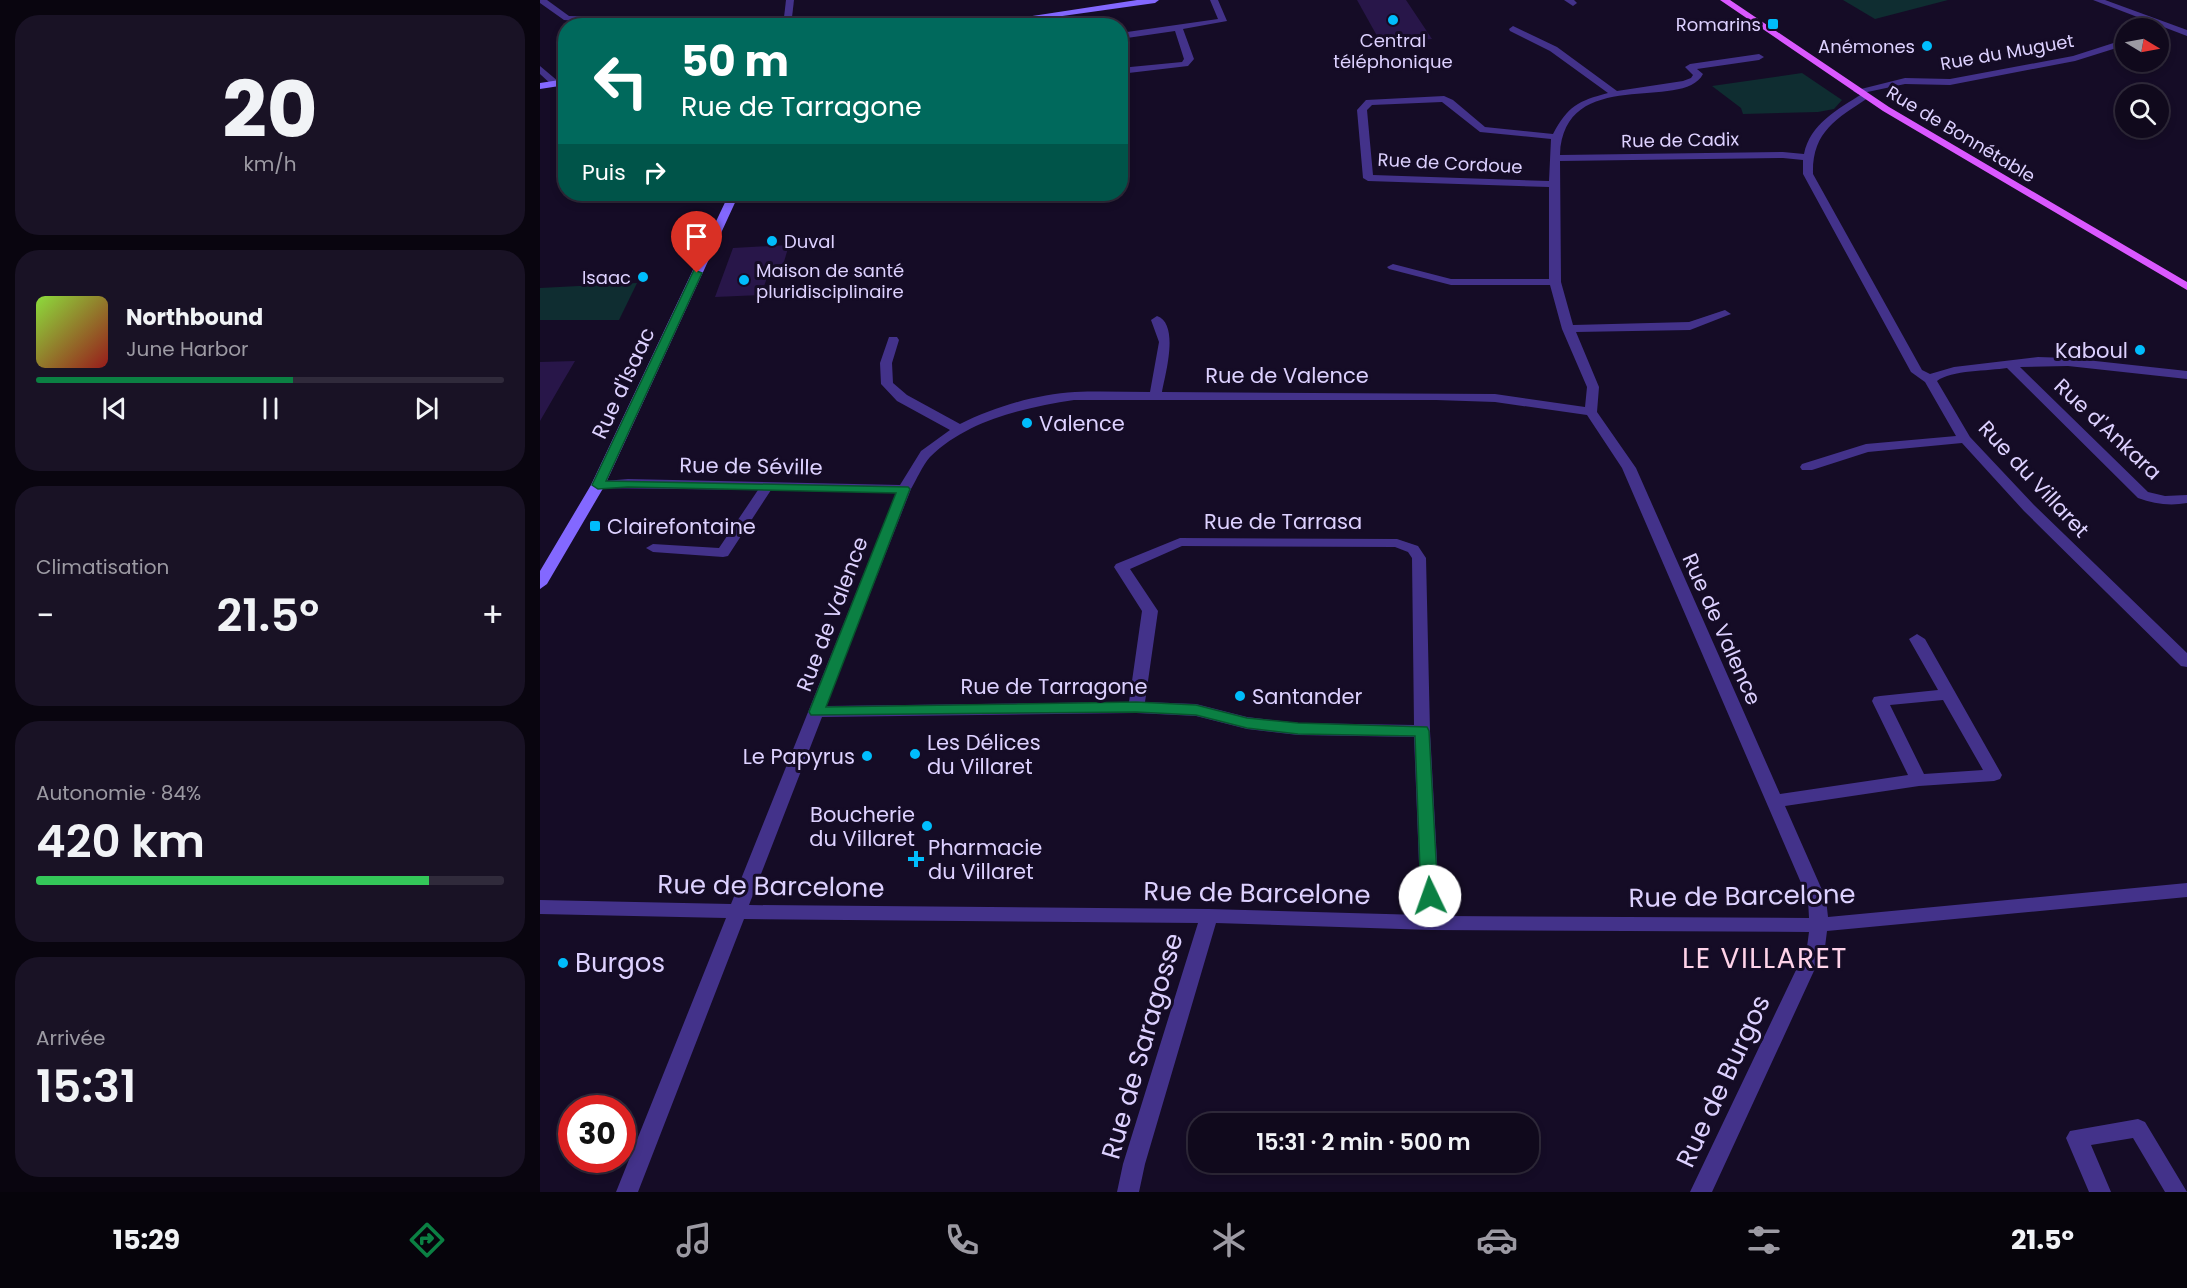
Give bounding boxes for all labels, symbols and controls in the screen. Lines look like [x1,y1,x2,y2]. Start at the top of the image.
place label: Romarins [1676,12,1761,37]
marker: Central téléphonique [1386,13,1400,27]
marker: Romarins [1766,17,1780,31]
north arrow [2115,18,2169,72]
map controls [2115,18,2169,138]
place label: Central téléphonique [1333,28,1453,74]
street label: Rue du Muguet [1938,28,2076,76]
text: 50 m [681,32,789,91]
place label: Anémones [1818,34,1915,59]
marker: Anémones [1920,39,1934,53]
icon: left [582,42,660,120]
text: 20 [222,55,318,164]
street label: Rue de Bonnétable [1882,80,2040,188]
button: search [2115,84,2169,138]
text: Rue de Tarragone [681,88,922,125]
street label: Rue de Cadix [1621,126,1740,154]
street label: Rue de Cordoue [1377,147,1523,179]
text: km/h [243,150,297,178]
icon: right [638,156,671,189]
text: Puis [582,157,626,188]
pin [671,211,722,273]
icon: arrive [680,220,713,253]
place label: Duval [784,229,835,254]
marker: Duval [765,234,779,248]
place label: Maison de santé pluridisciplinaire [756,258,904,304]
place label: Isaac [582,265,631,290]
marker: Isaac [636,270,650,284]
marker: Maison de santé pluridisciplinaire [737,273,751,287]
text: Northbound [126,302,263,333]
street label: Rue d'Isaac [585,323,661,443]
text: June Harbor [126,335,249,363]
place label: Kaboul [2055,336,2128,365]
marker: Kaboul [2133,343,2147,357]
street label: Rue de Valence [1205,361,1369,390]
street label: Rue d'Ankara [2048,372,2168,486]
icon: previous [98,392,131,425]
icon: pause [254,392,287,425]
icon: next [410,392,443,425]
place label: Valence [1039,409,1125,438]
street label: Rue du Villaret [1972,414,2096,544]
marker: Valence [1020,416,1034,430]
street label: Rue de Séville [679,450,823,482]
street label: Rue de Tarrasa [1204,507,1362,536]
place label: Clairefontaine [607,512,756,541]
marker: Clairefontaine [588,519,602,533]
street label: Rue de Valence [789,533,875,695]
street label: Rue de Valence [1676,548,1768,710]
text: Climatisation [36,553,169,581]
text: 21.5° [216,584,319,647]
text: − [36,592,54,639]
text: + [481,592,504,639]
street label: Rue de Tarragone [960,672,1148,701]
place label: Santander [1252,682,1362,711]
marker: Santander [1233,689,1247,703]
place label: Les Délices du Villaret [927,728,1041,781]
place label: Le Papyrus [743,742,855,771]
marker: Les Délices du Villaret [908,747,922,761]
marker: Le Papyrus [860,749,874,763]
text: Autonomie · 84% [36,779,201,807]
place label: Boucherie du Villaret [809,800,915,853]
text: 420 km [36,810,205,873]
marker: Boucherie du Villaret [920,819,934,833]
place label: Pharmacie du Villaret [928,833,1042,886]
marker: Pharmacie du Villaret [909,852,923,866]
position arrow [1398,864,1462,928]
street label: Rue de Barcelone [657,866,885,906]
street label: Rue de Barcelone [1143,873,1371,913]
street label: Rue de Barcelone [1628,876,1856,916]
street label: Rue de Saragosse [1092,929,1192,1163]
district label: LE VILLARET [1682,939,1848,978]
place label: Burgos [575,945,665,981]
marker: Burgos [556,956,570,970]
street label: Rue de Burgos [1667,989,1779,1173]
text: Arrivée [36,1024,105,1052]
text: 15:31 [36,1055,136,1118]
speed limit sign: 30 [558,1095,636,1173]
text: 15:31 · 2 min · 500 m [1256,1127,1471,1158]
icon: directions [406,1219,448,1261]
icon: music [673,1219,715,1261]
icon: phone [941,1219,983,1261]
icon: climate [1208,1219,1250,1261]
icon: car [1476,1219,1518,1261]
icon: filters [1743,1219,1785,1261]
text: 15:29 [113,1221,180,1258]
text: 21.5° [2011,1221,2074,1258]

